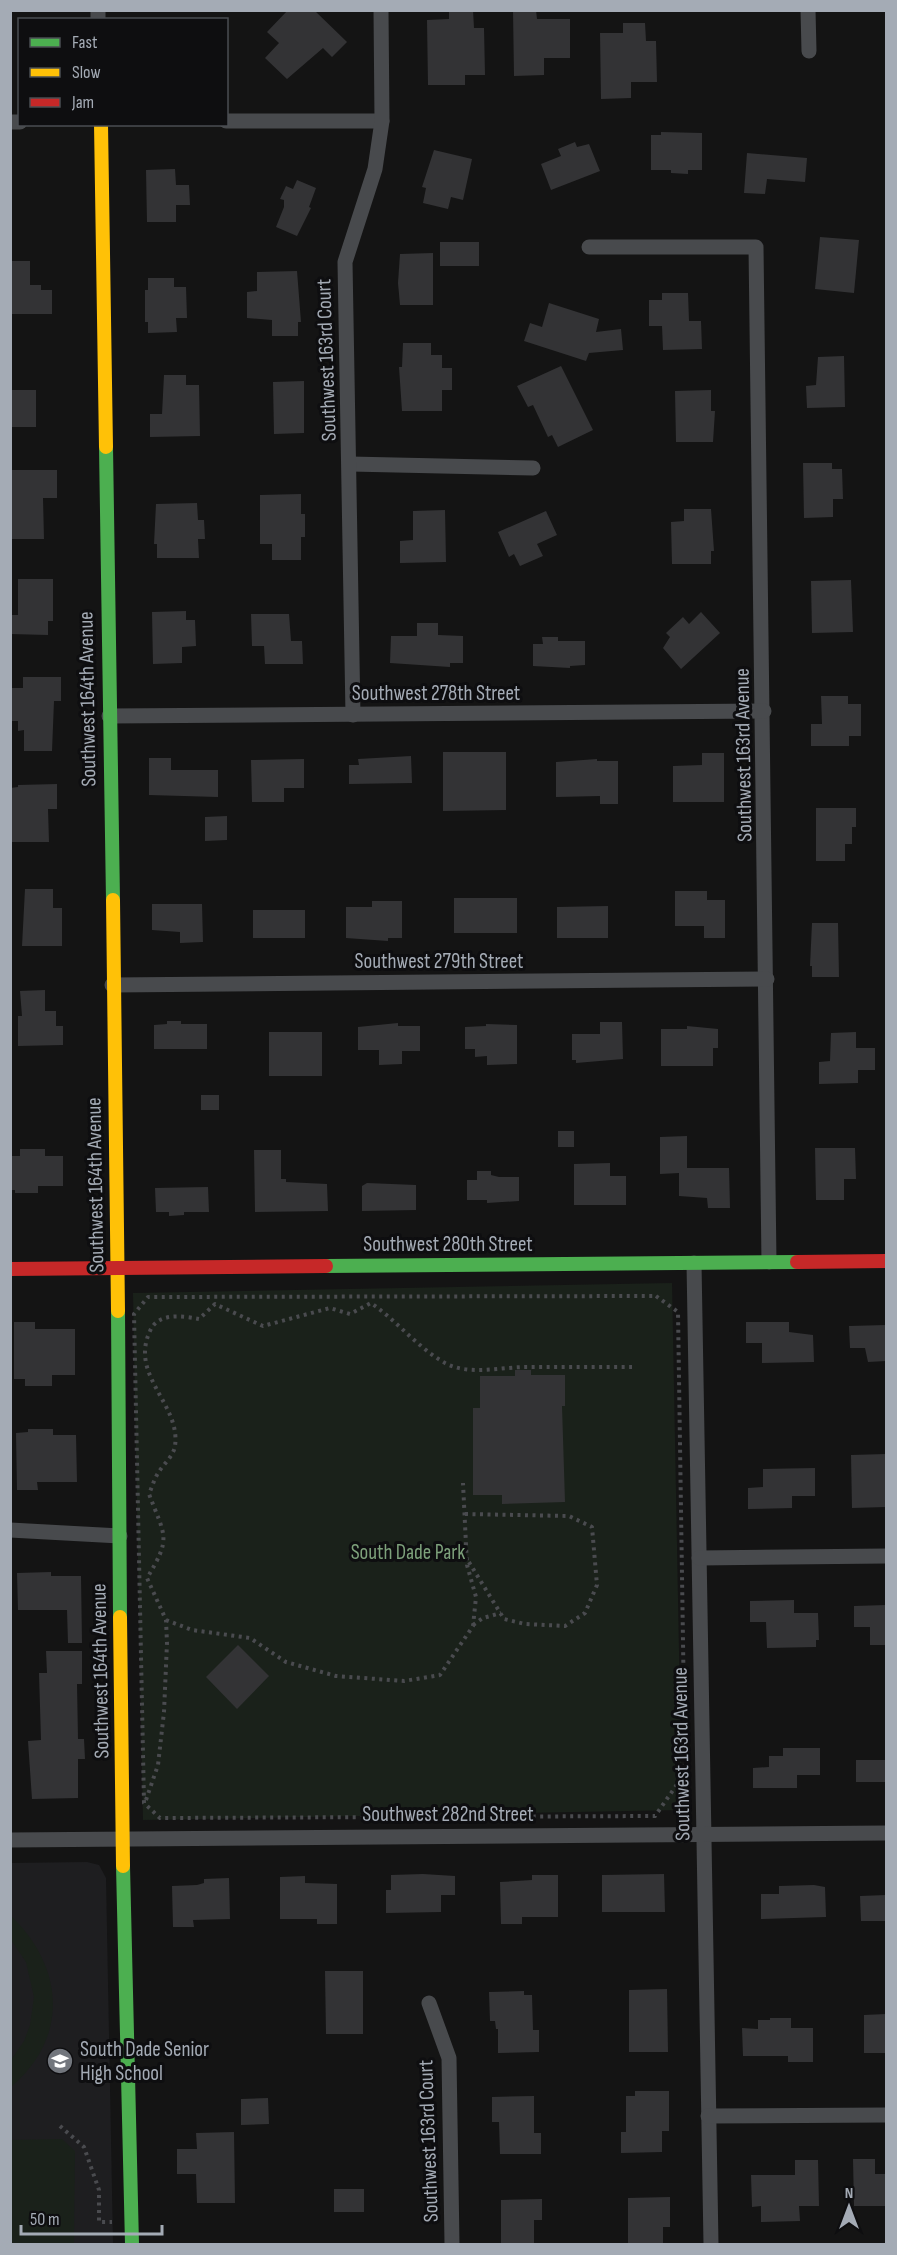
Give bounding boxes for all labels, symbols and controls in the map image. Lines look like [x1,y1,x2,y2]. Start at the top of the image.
legend [18,18,228,126]
text: Fast [72,32,98,53]
text: Slow [72,62,101,83]
text: Jam [71,92,94,113]
street label: Southwest 163rd Court [311,278,342,442]
street label: Southwest 164th Avenue [73,611,102,787]
street label: Southwest 163rd Avenue [729,668,758,842]
street label: Southwest 278th Street [352,681,520,706]
street label: Southwest 279th Street [355,949,523,974]
street label: Southwest 164th Avenue [81,1097,110,1273]
street label: Southwest 280th Street [363,1232,533,1257]
park label: South Dade Park [351,1540,465,1565]
street label: Southwest 164th Avenue [86,1583,115,1759]
street label: Southwest 163rd Avenue [667,1667,696,1841]
street label: Southwest 282nd Street [362,1802,534,1827]
place label: South Dade Senior High School [80,2037,209,2086]
school or university icon: South Dade Senior High School [45,2046,75,2076]
street label: Southwest 163rd Court [413,2059,444,2223]
north arrow [819,2177,879,2237]
text: N [845,2184,853,2203]
scale bar [21,2198,162,2236]
text: 50 m [30,2209,60,2230]

